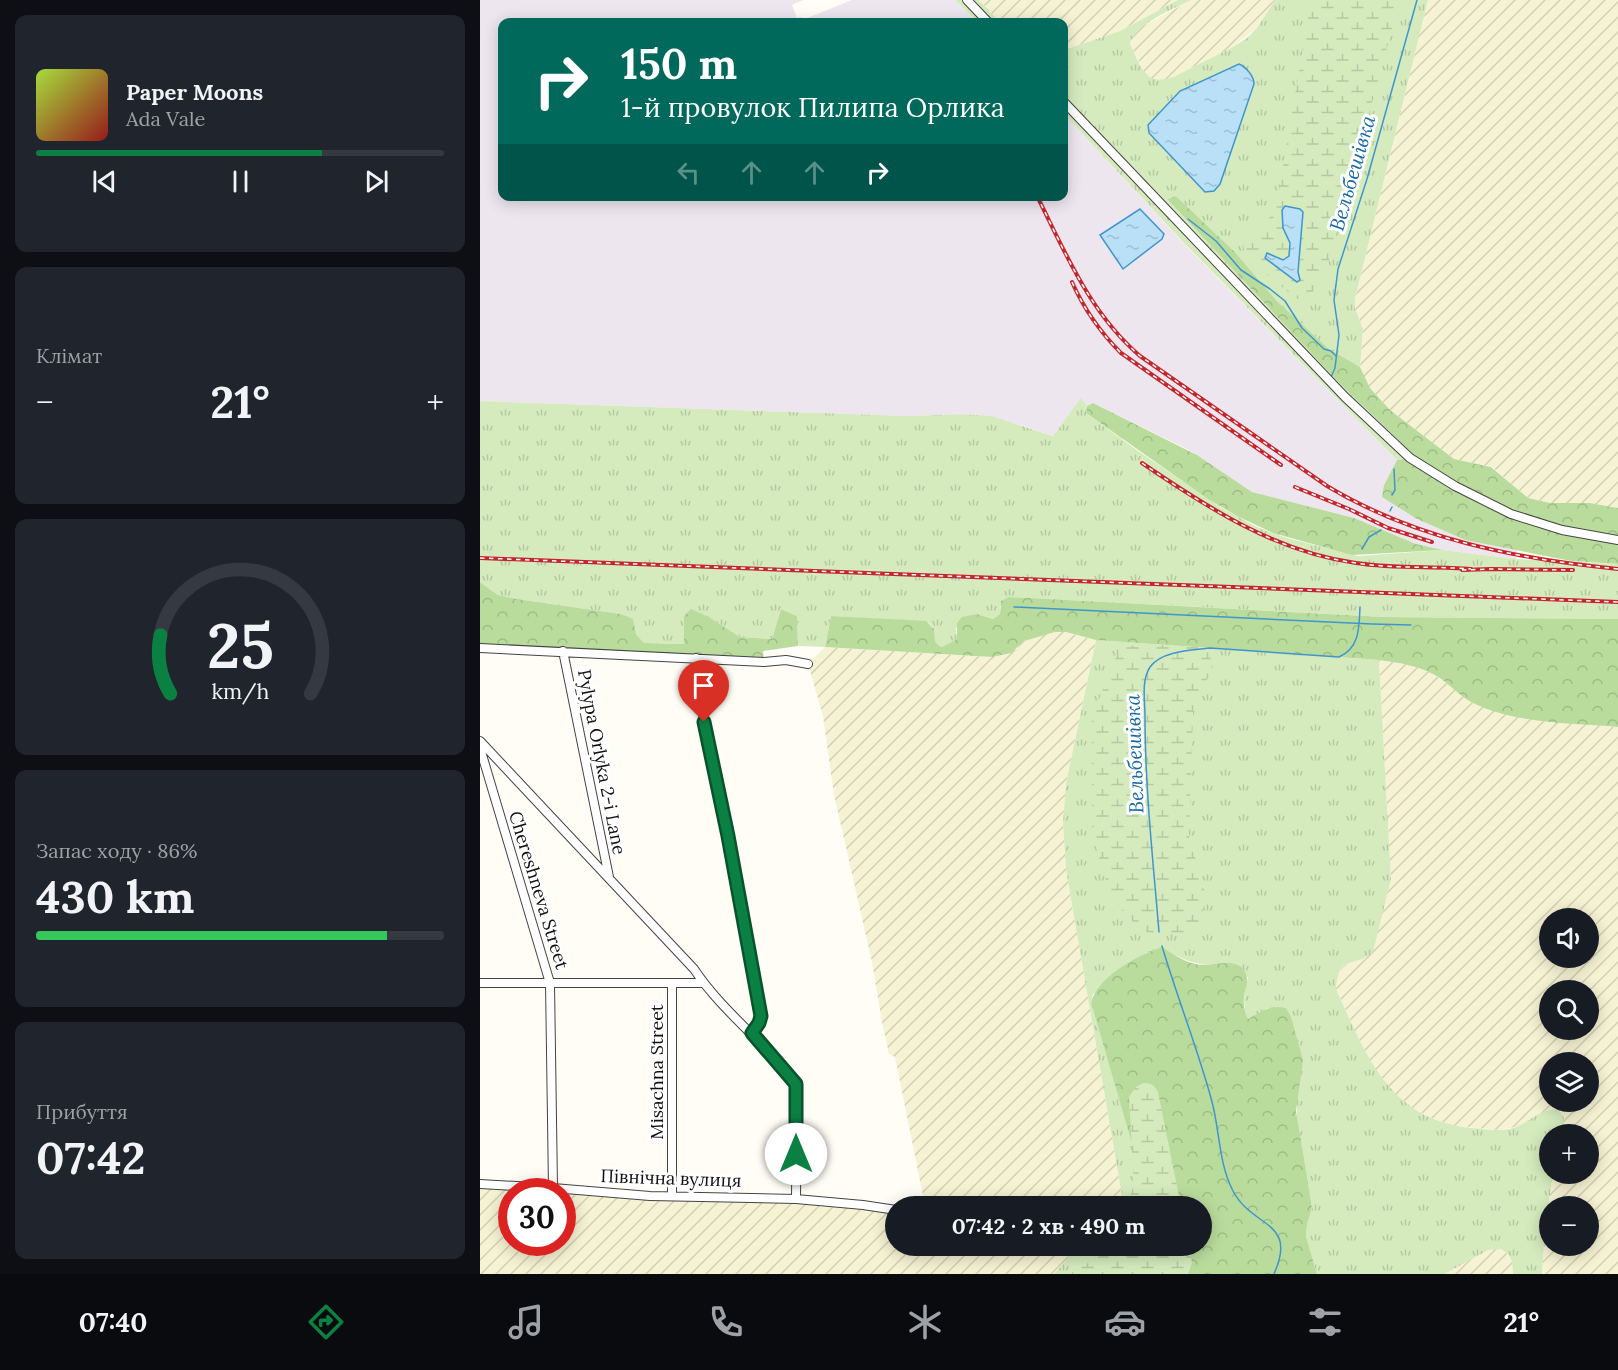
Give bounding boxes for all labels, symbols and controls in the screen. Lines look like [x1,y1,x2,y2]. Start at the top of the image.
text: 150 m [621,37,737,91]
icon: right [522,42,600,120]
text: Paper Moons [126,78,263,106]
text: 1-й провулок Пилипа Орлика [621,90,1005,124]
text: Ada Vale [126,106,205,131]
water label: Вельбешівка [1324,112,1380,234]
icon: left [672,156,705,189]
icon: ahead [735,156,768,189]
icon: ahead [798,156,831,189]
icon: right [861,156,894,189]
icon: previous [88,165,121,198]
icon: pause [224,165,257,198]
icon: next [360,165,393,198]
text: Клімат [36,343,102,368]
text: 21° [210,373,270,430]
text: − [36,381,54,423]
text: + [426,381,444,423]
text: 25 [207,605,273,685]
pin [678,660,729,722]
street label: Pylypa Orlyka 2-i Lane [573,667,631,857]
icon: arrive [687,669,720,702]
text: km/h [211,677,269,705]
water label: Вельбешівка [1119,694,1149,814]
street label: Chereshneva Street [504,808,574,972]
text: Запас ходу · 86% [36,838,198,863]
text: 430 km [36,868,194,925]
map controls [1539,908,1599,1256]
button: sound [1539,908,1599,968]
button: search [1539,980,1599,1040]
street label: Misachna Street [645,1004,668,1140]
button: layers [1539,1052,1599,1112]
text: Прибуття [36,1099,128,1124]
position arrow [764,1122,828,1186]
button: + [1539,1124,1599,1184]
text: 07:42 [36,1129,146,1186]
street label: Північна вулиця [600,1164,742,1192]
speed limit sign: 30 [498,1178,576,1256]
button: − [1539,1196,1599,1256]
text: 07:42 · 2 хв · 490 m [952,1212,1145,1240]
icon: directions [305,1301,347,1343]
icon: music [505,1301,547,1343]
icon: phone [705,1301,747,1343]
icon: climate [904,1301,946,1343]
icon: car [1104,1301,1146,1343]
icon: filters [1304,1301,1346,1343]
text: 07:40 [79,1305,147,1339]
text: 21° [1503,1305,1539,1339]

